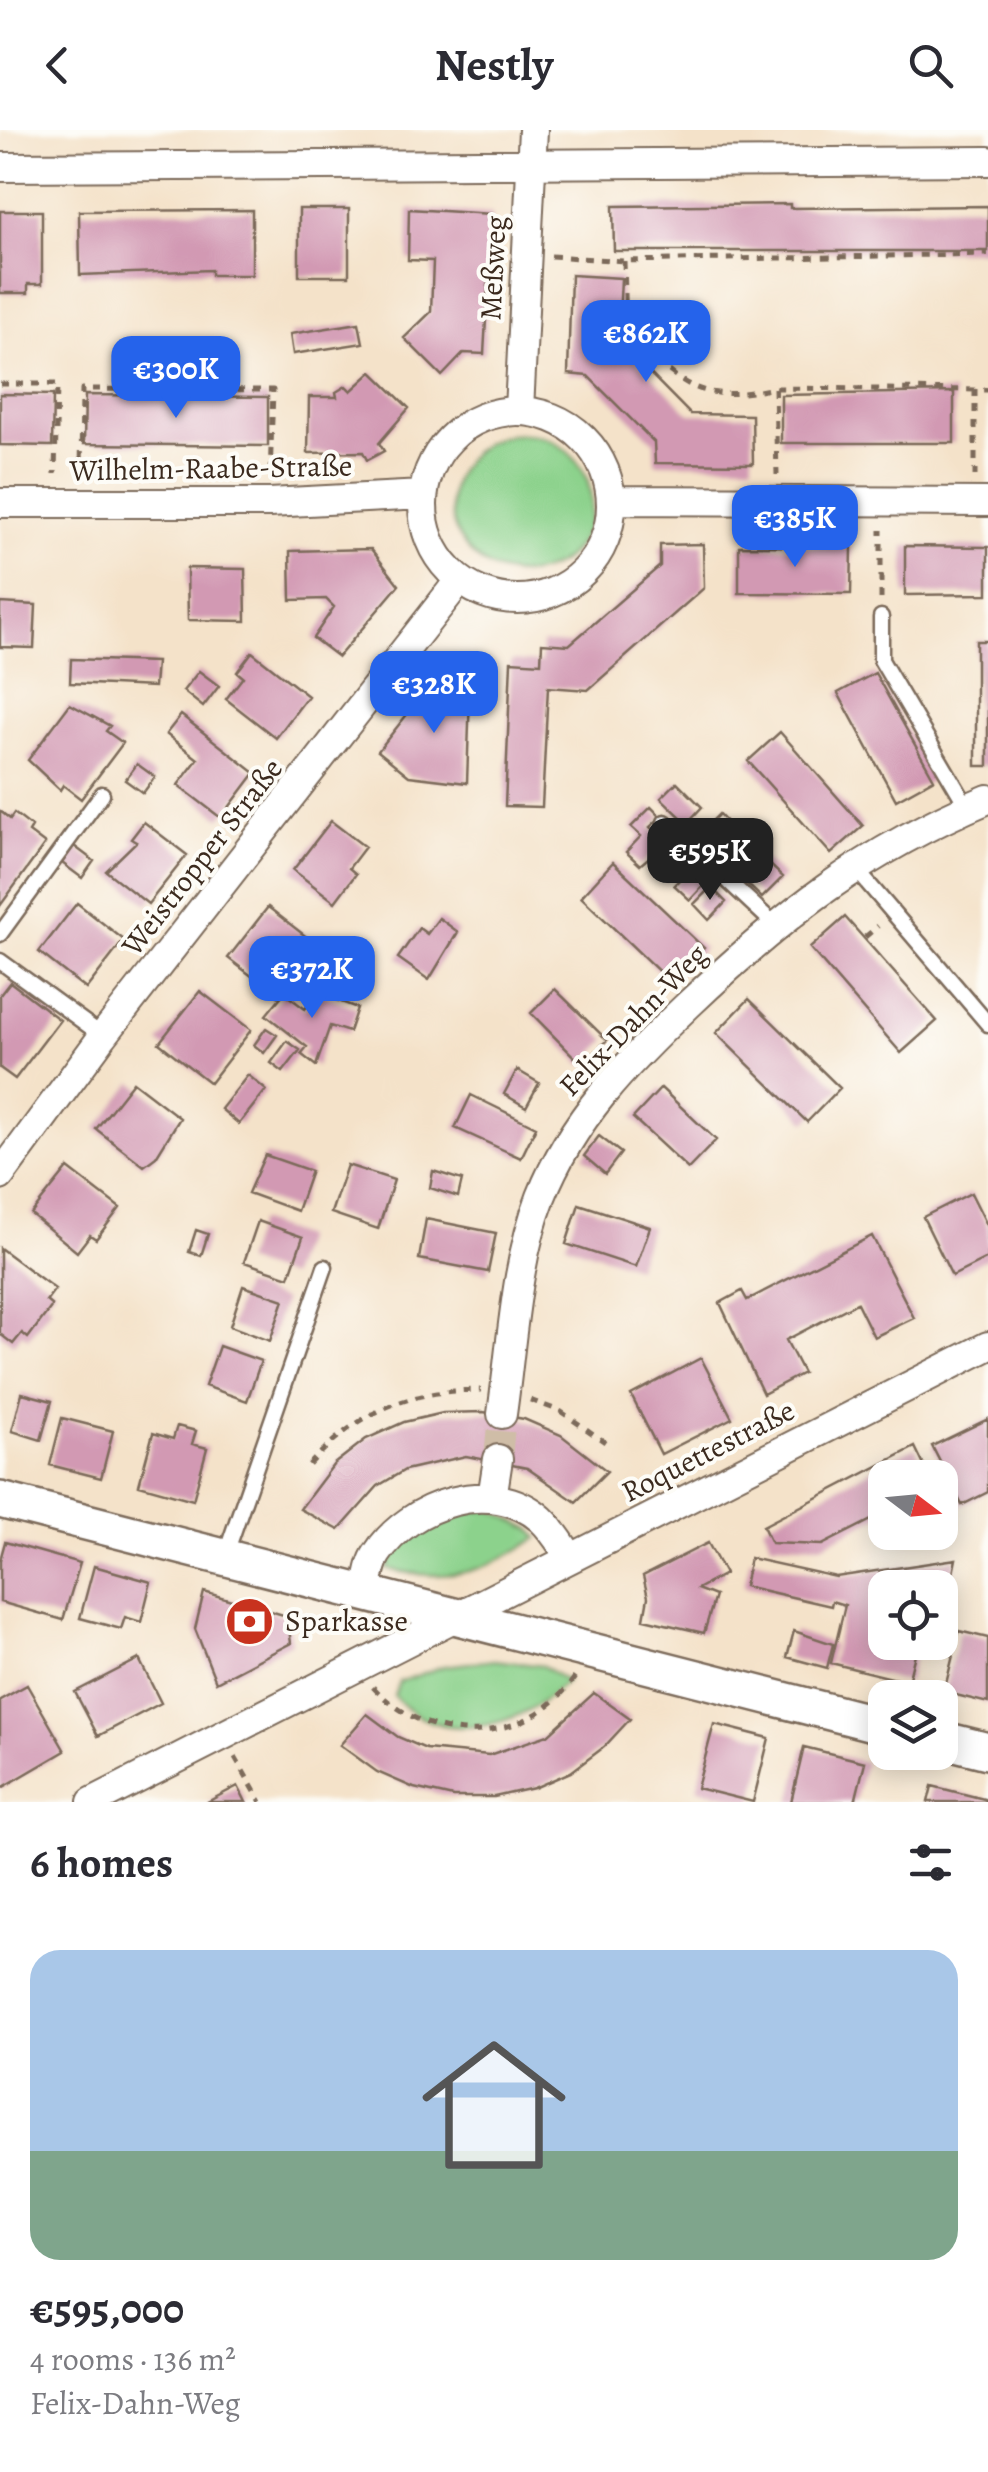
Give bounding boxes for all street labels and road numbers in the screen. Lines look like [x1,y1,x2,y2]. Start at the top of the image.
street label: Meßweg [470,215,516,321]
street label: Wilhelm-Raabe-Straße [68,446,353,490]
street label: Weistropper Straße [112,750,292,965]
street label: Felix-Dahn-Weg [550,935,716,1105]
street label: Roquettestraße [615,1390,801,1512]

